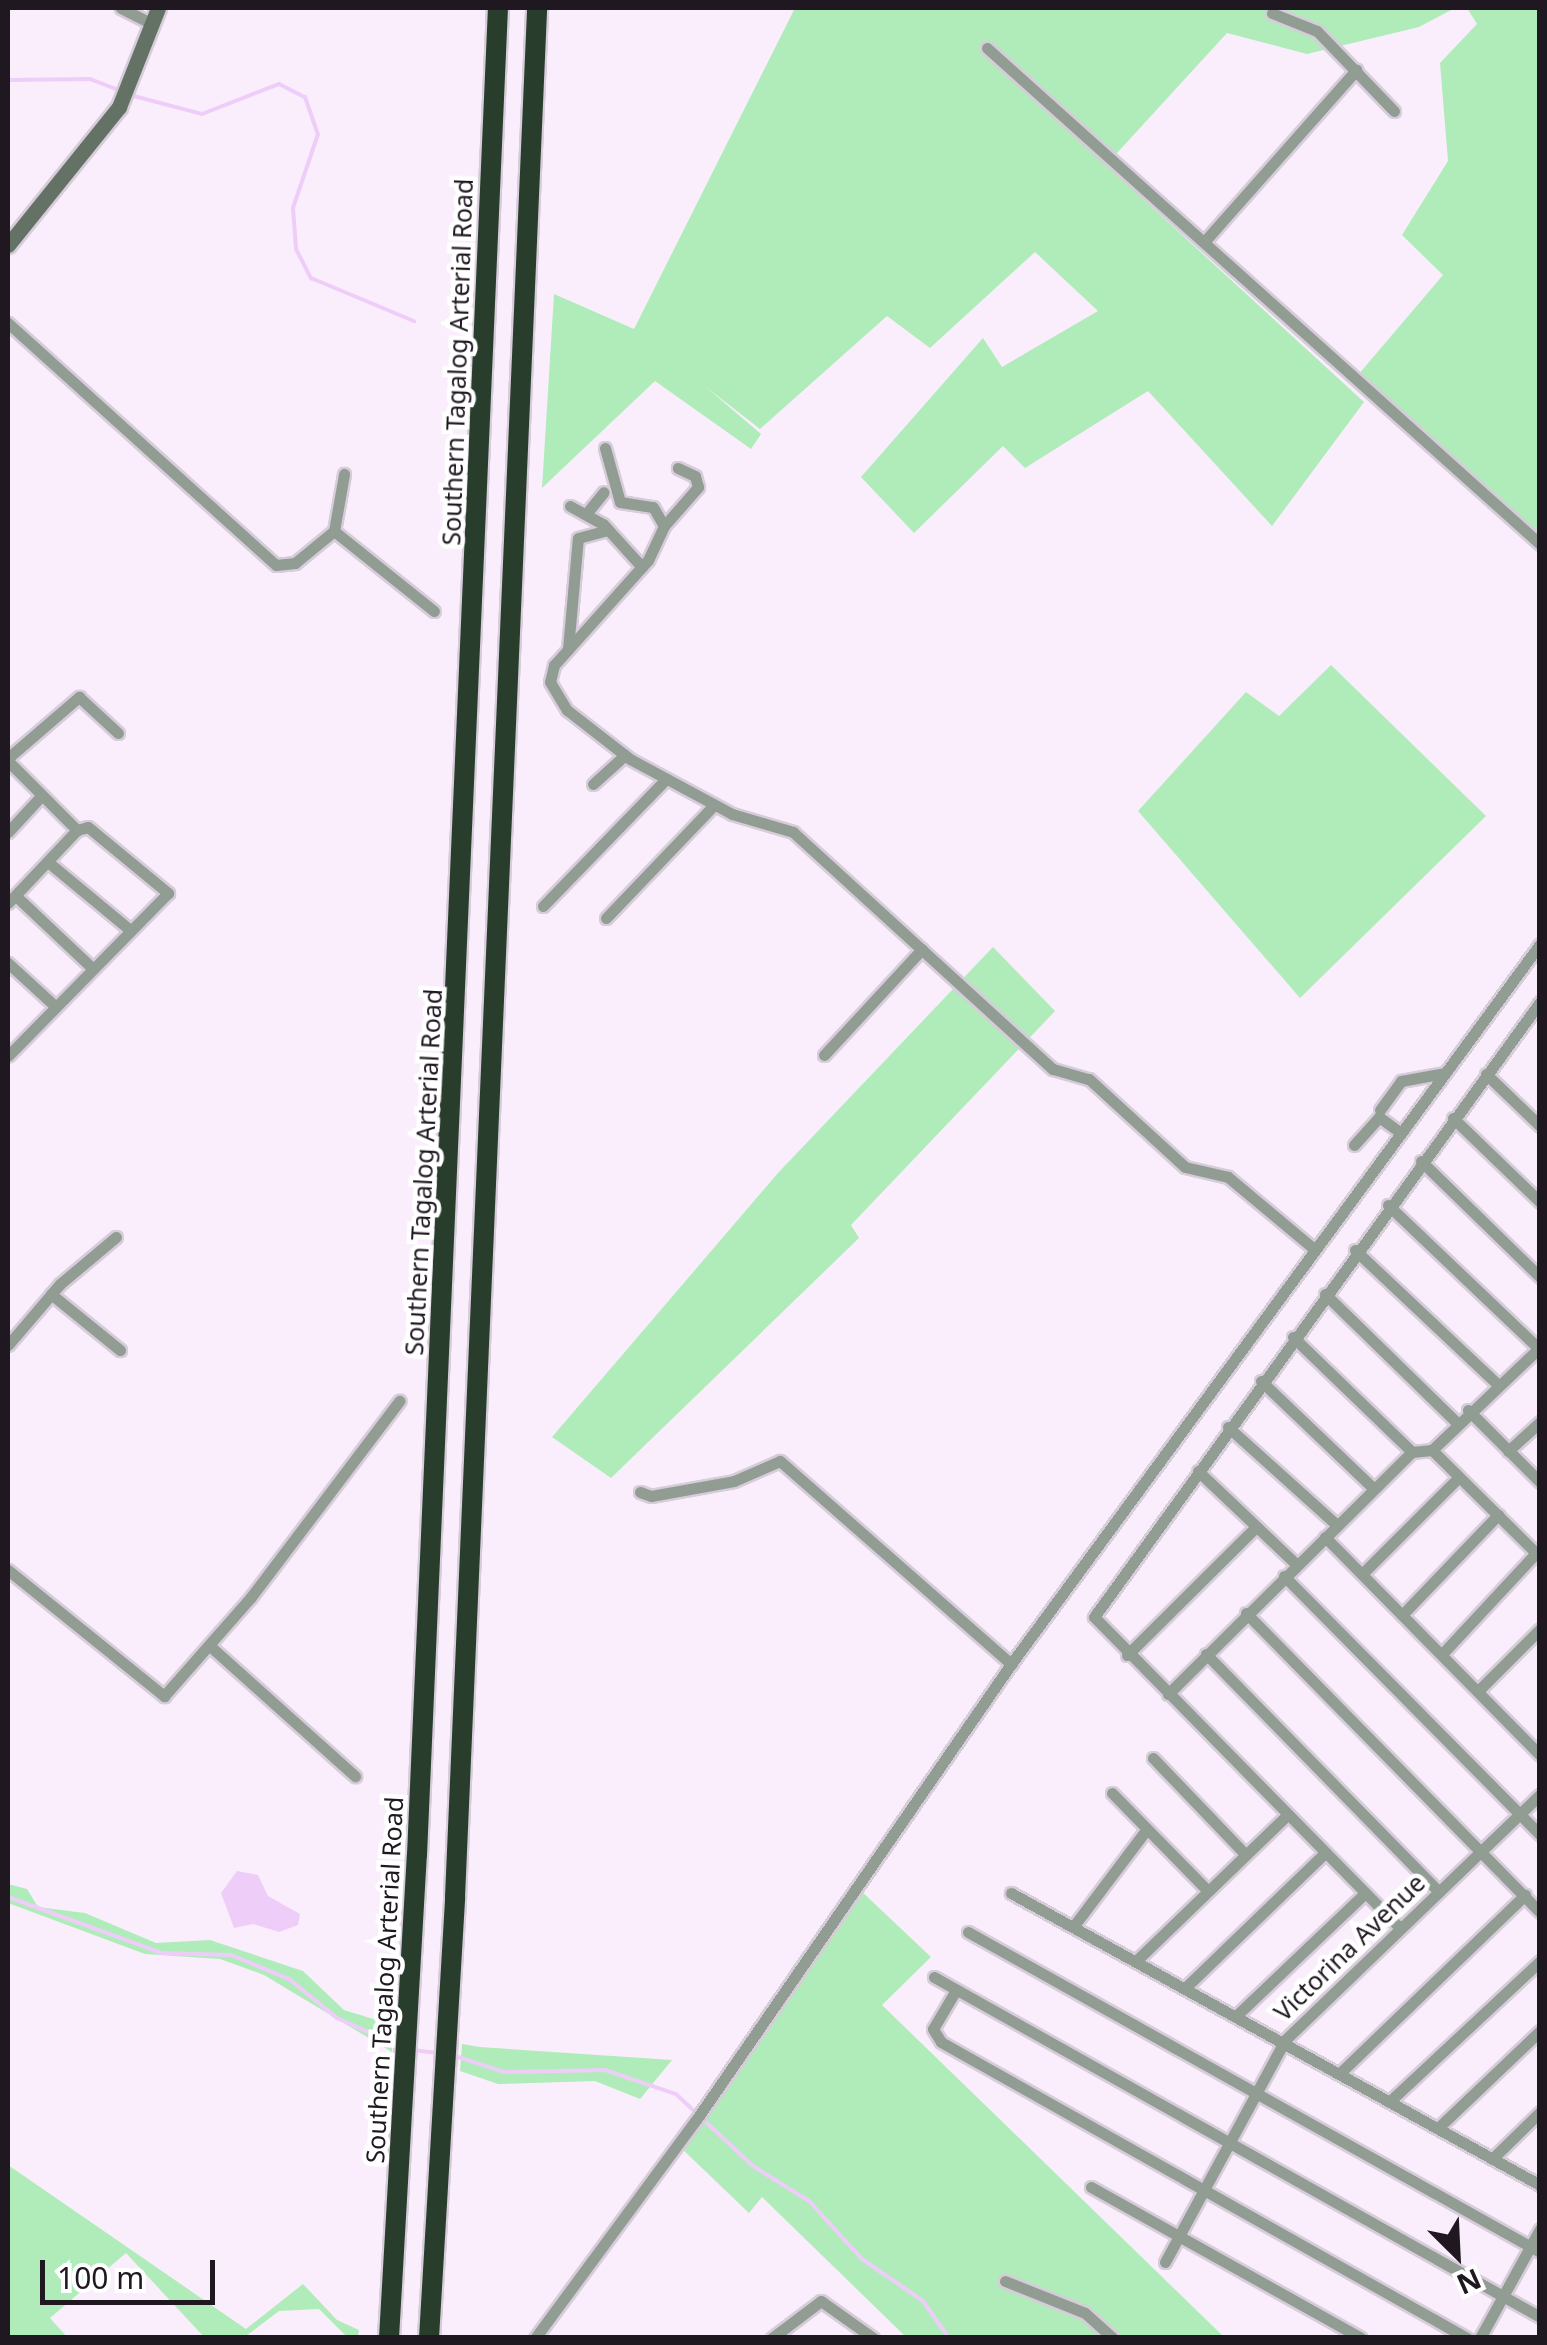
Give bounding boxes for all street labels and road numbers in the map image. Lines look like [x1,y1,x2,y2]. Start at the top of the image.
street label: Southern Tagalog Arterial Road [436,178,478,546]
street label: Southern Tagalog Arterial Road [398,988,448,1356]
street label: Southern Tagalog Arterial Road [359,1796,409,2164]
street label: Victorina Avenue [1267,1867,1431,2027]

